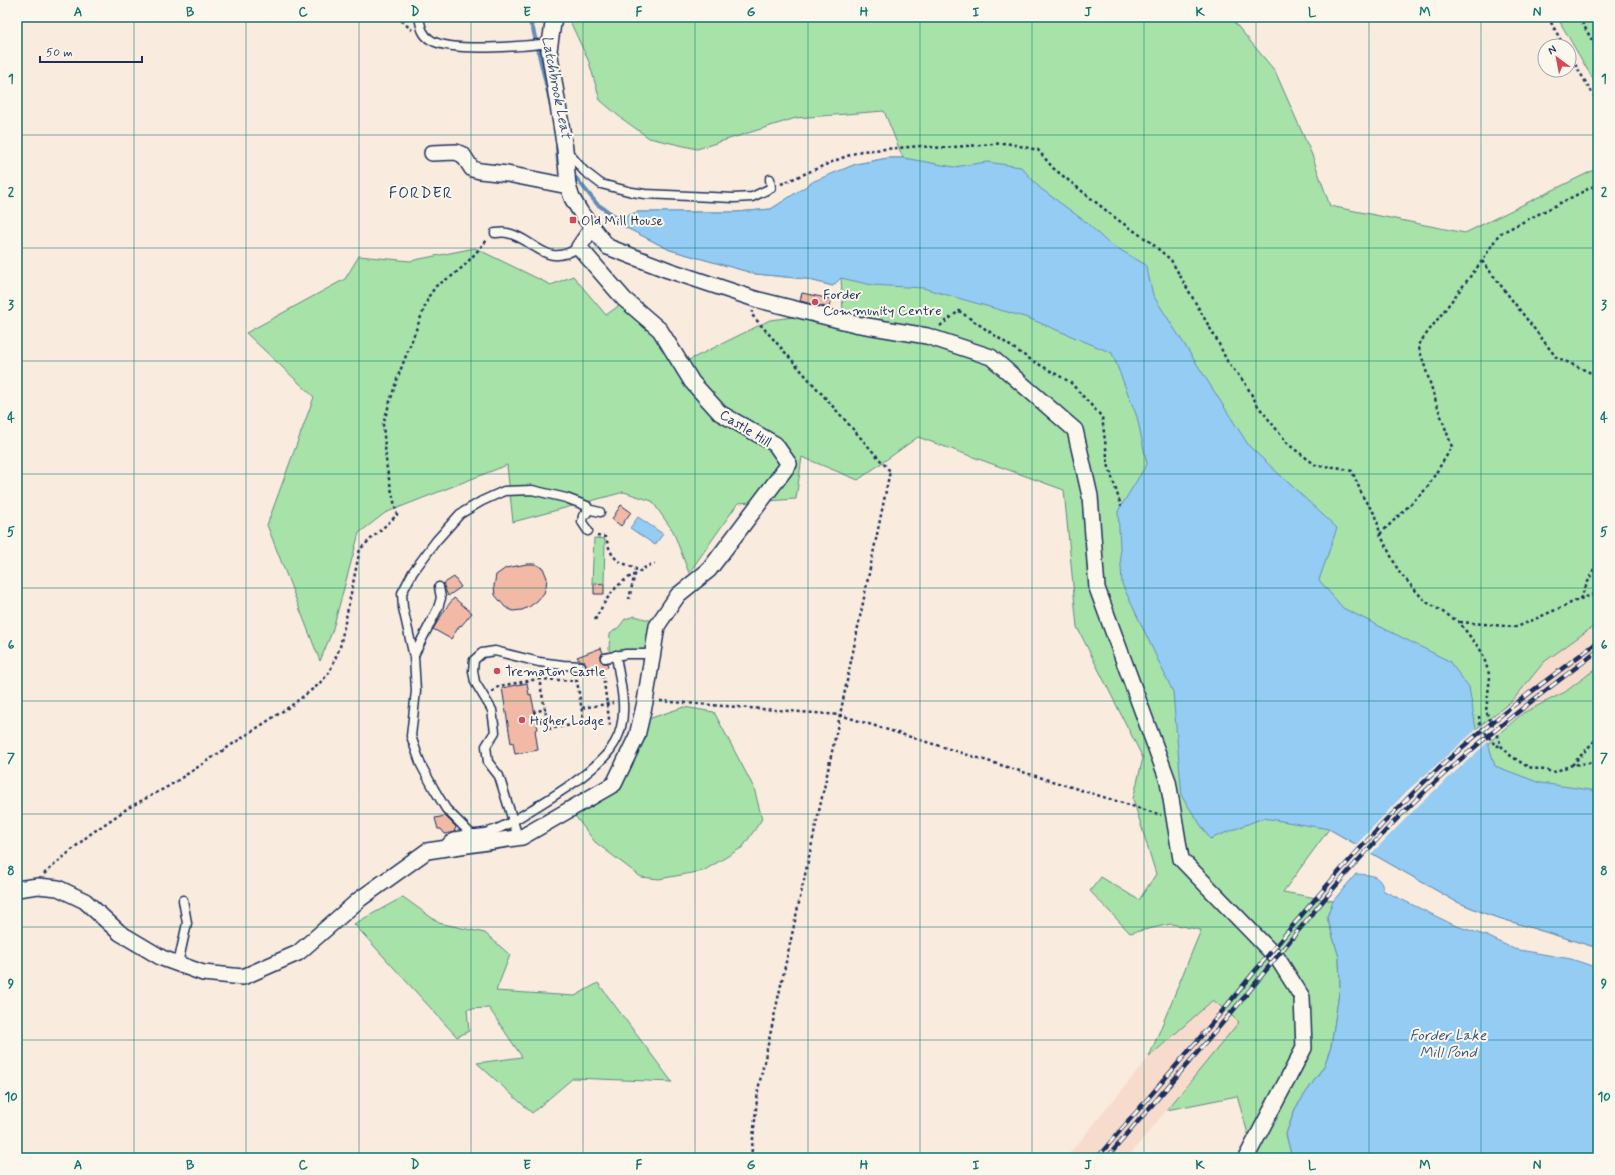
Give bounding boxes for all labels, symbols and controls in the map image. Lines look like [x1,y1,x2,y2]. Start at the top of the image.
text: A [74,4,82,21]
text: B [186,4,195,21]
text: C [298,4,308,21]
text: D [411,4,420,21]
text: E [523,4,531,21]
text: F [636,4,643,21]
text: G [747,4,756,21]
text: H [860,4,869,21]
text: I [973,4,980,21]
text: J [1084,4,1092,21]
text: K [1195,4,1205,21]
text: L [1308,4,1317,21]
text: M [1419,4,1431,21]
text: N [1533,4,1542,21]
water label: Latchbrook Leat [536,34,576,142]
scale bar [40,38,142,64]
north arrow [1537,38,1577,78]
text: N [1545,42,1559,58]
text: 50 m [46,45,73,61]
text: 1 [8,71,14,88]
text: 1 [1601,71,1607,88]
district label: FORDER [389,183,453,204]
text: 2 [8,184,15,201]
text: 2 [1601,184,1608,201]
place label: Old Mill House [581,212,664,230]
marker: Old Mill House [568,215,578,225]
place label: Forder Community Centre [823,286,942,320]
text: 3 [8,297,14,314]
marker: Forder Community Centre [810,297,820,307]
text: 3 [1601,297,1607,314]
street label: Castle Hill [716,406,775,452]
text: 4 [7,410,15,427]
text: 4 [1600,410,1608,427]
text: 5 [7,524,15,541]
text: 5 [1600,524,1608,541]
text: 6 [8,637,15,654]
text: 6 [1601,637,1608,654]
place label: Trematon Castle [505,663,605,681]
marker: Trematon Castle [492,666,502,676]
place label: Higher Lodge [530,712,604,732]
marker: Higher Lodge [517,715,527,725]
text: 7 [7,750,15,767]
text: 7 [1600,750,1608,767]
text: 8 [7,863,15,880]
text: 8 [1600,863,1608,880]
text: 9 [8,976,15,993]
text: 9 [1601,976,1608,993]
water label: Forder Lake Mill Pond [1410,1026,1487,1063]
text: 10 [4,1089,18,1106]
text: 10 [1597,1089,1611,1106]
text: A [74,1157,82,1174]
text: B [186,1157,195,1174]
text: C [298,1157,308,1174]
text: D [411,1157,420,1174]
text: E [523,1157,531,1174]
text: F [636,1157,643,1174]
text: G [747,1157,756,1174]
text: H [860,1157,869,1174]
text: I [973,1157,980,1174]
text: J [1084,1157,1092,1174]
text: K [1195,1157,1205,1174]
text: L [1308,1157,1317,1174]
text: M [1419,1157,1431,1174]
text: N [1533,1157,1542,1174]

